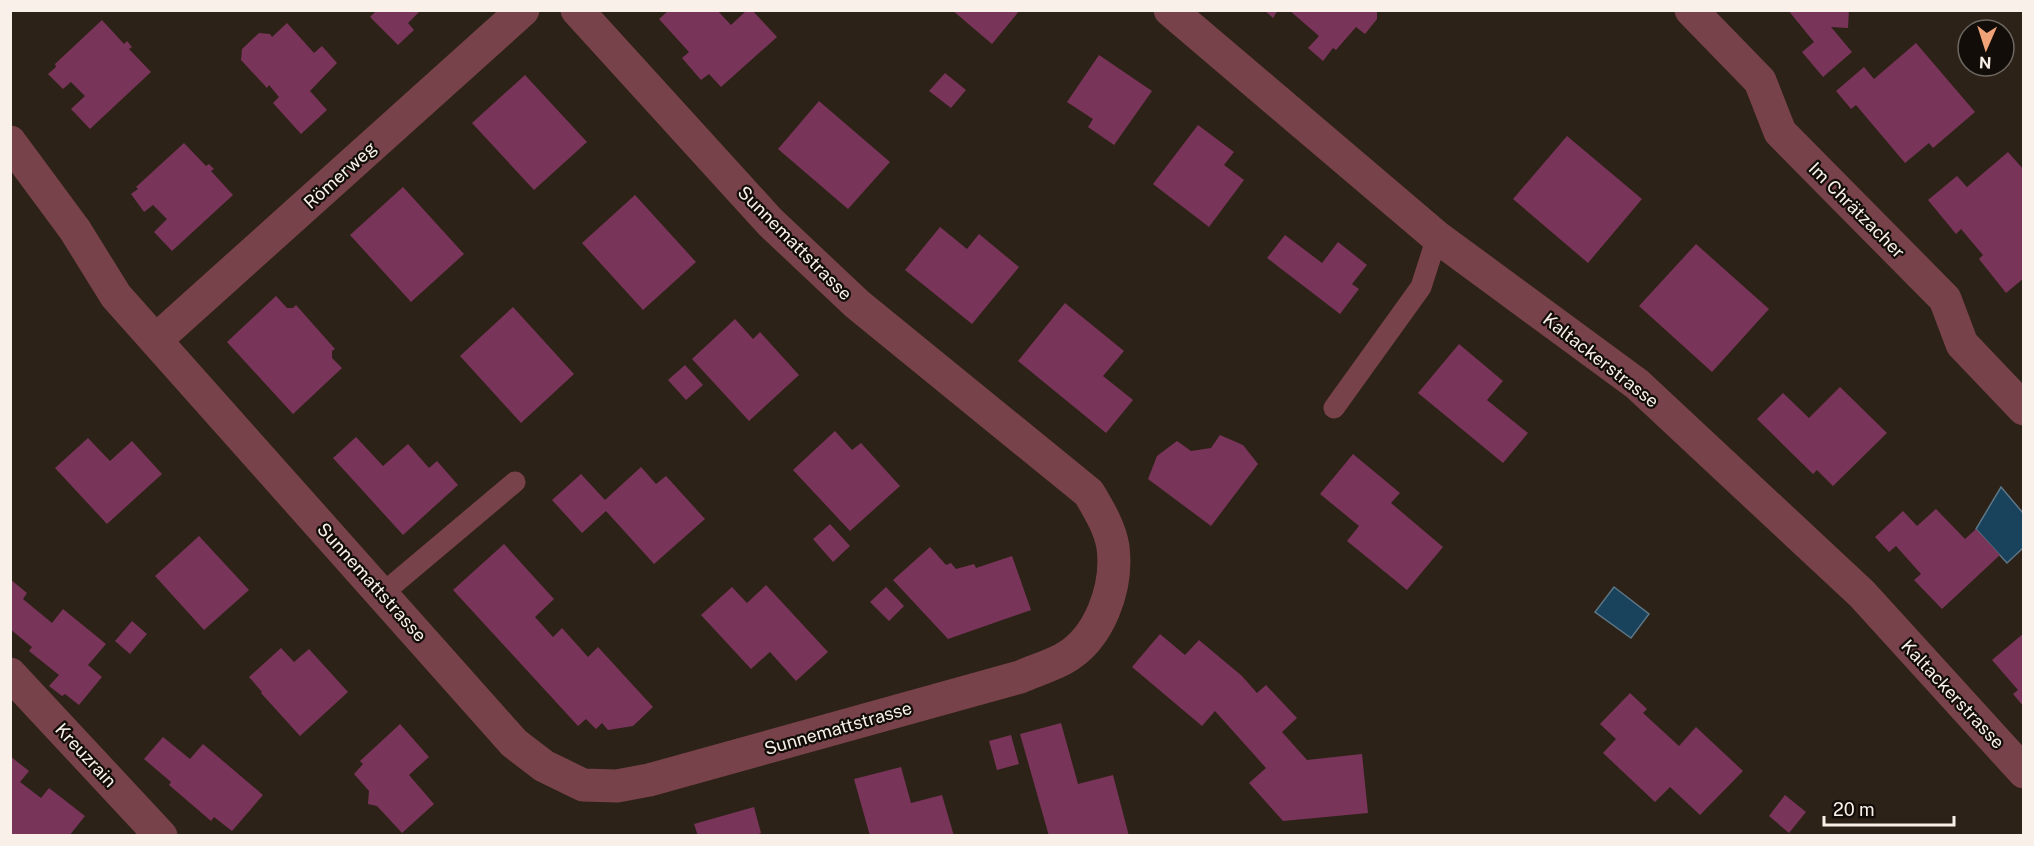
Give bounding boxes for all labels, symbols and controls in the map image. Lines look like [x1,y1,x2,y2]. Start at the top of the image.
north arrow [1956,18,2016,78]
text: N [1978,53,1992,72]
street label: Römerweg [299,137,381,213]
street label: Im Chrätzacher [1805,158,1909,262]
street label: Sunnemattstrasse [734,182,856,304]
street label: Kaltackerstrasse [1539,308,1663,412]
street label: Sunnemattstrasse [313,518,431,646]
street label: Kaltackerstrasse [1897,635,2009,753]
street label: Sunnemattstrasse [762,697,914,759]
street label: Kreuzrain [51,719,121,791]
scale bar [1824,789,1954,827]
text: 20 m [1833,799,1875,820]

